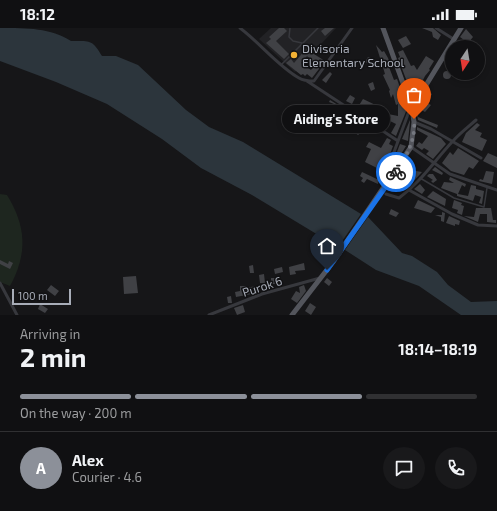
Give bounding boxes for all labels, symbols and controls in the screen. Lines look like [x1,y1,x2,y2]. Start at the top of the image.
text: 18:12 [20,5,55,23]
north arrow [445,40,485,80]
map controls [445,40,485,80]
place label: Divisoria Elementary School [302,41,405,69]
marker: Divisoria Elementary School [289,50,299,60]
pin [397,78,431,119]
icon: bag [403,84,425,106]
callout: Aiding's Store [282,105,390,133]
text: Aiding's Store [294,111,378,127]
courier [376,152,416,192]
icon: bike [385,161,407,183]
pin [310,229,344,270]
icon: home [316,235,338,257]
street label: Purok 6 [240,273,284,299]
scale bar [12,287,71,306]
text: 100 m [18,289,48,302]
text: Arriving in [20,326,80,342]
text: 18:14–18:19 [398,340,477,358]
text: 2 min [20,341,86,372]
text: On the way · 200 m [20,405,132,421]
button: chat [383,447,425,489]
button: phone [435,447,477,489]
text: Alex [72,451,104,469]
text: A [36,459,46,477]
text: Courier · 4.6 [72,469,142,485]

